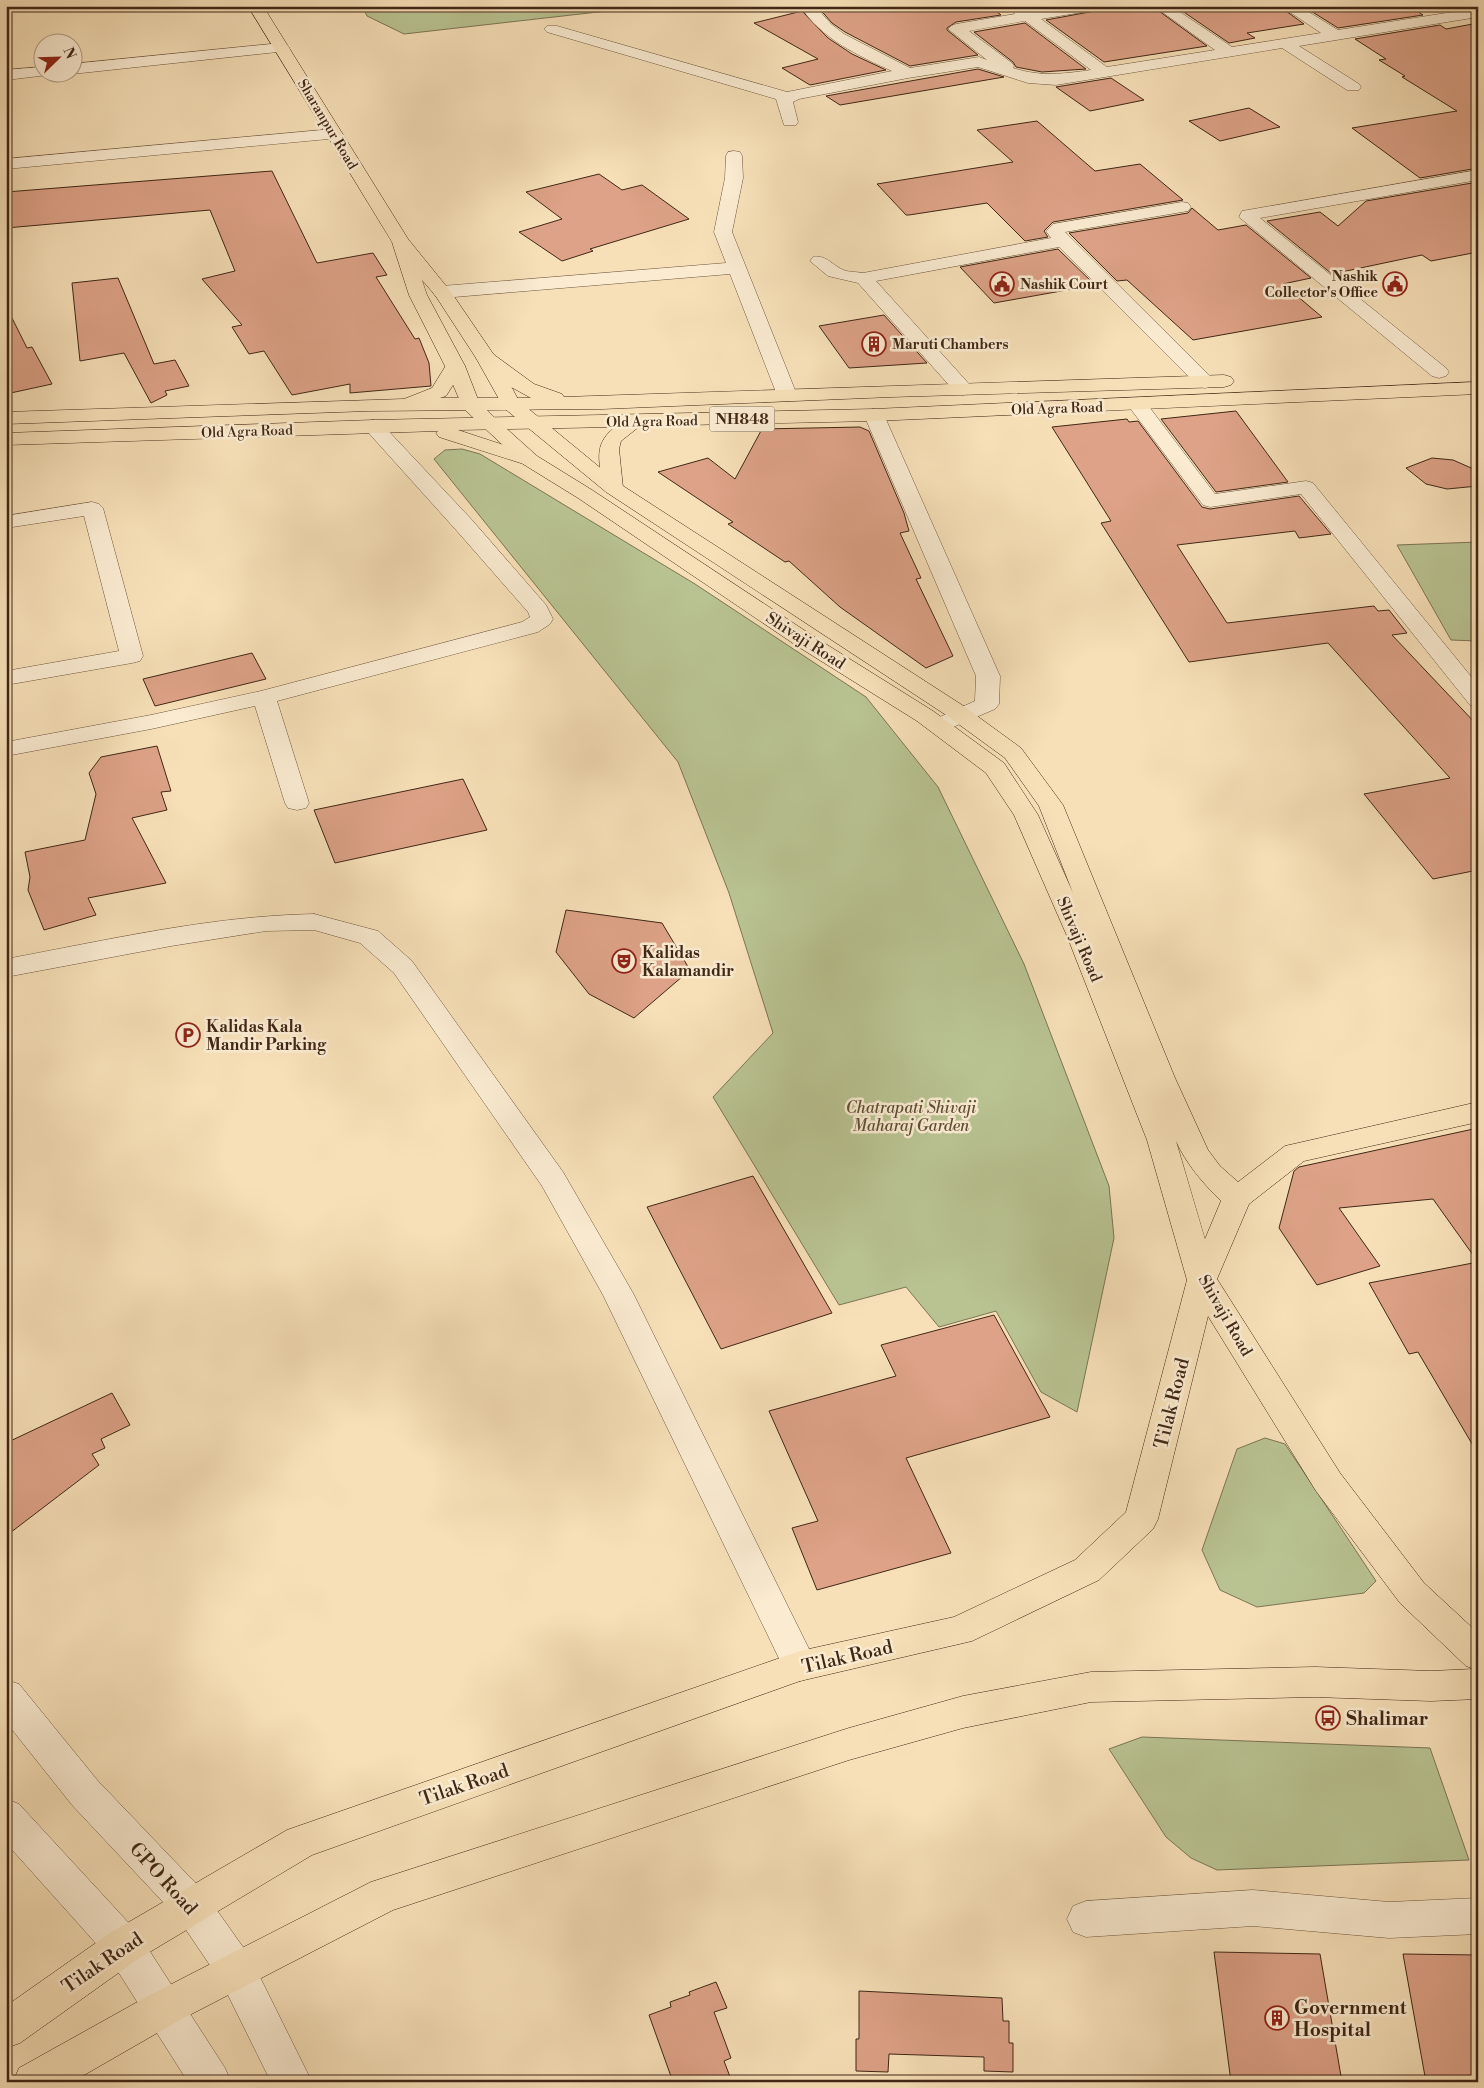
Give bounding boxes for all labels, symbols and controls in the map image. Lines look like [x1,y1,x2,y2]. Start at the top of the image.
north arrow [32,32,82,82]
text: N [59,45,79,62]
street label: Sharanpur Road [293,76,361,173]
place label: Nashik Collector's Office [1264,268,1378,302]
public building icon: Nashik Court [989,271,1015,297]
public building icon: Nashik Collector's Office [1382,271,1408,297]
place label: Nashik Court [1020,276,1109,294]
building icon: Maruti Chambers [861,331,887,357]
place label: Maruti Chambers [892,336,1009,354]
street label: Old Agra Road [1011,398,1103,420]
road number: NH848 [710,406,774,432]
street label: Old Agra Road [606,412,698,432]
street label: Old Agra Road [201,421,293,443]
street label: Shivaji Road [762,608,849,674]
street label: Shivaji Road [1052,894,1106,985]
place label: Kalidas Kalamandir [642,943,734,981]
theatre icon: Kalidas Kalamandir [611,948,637,974]
place label: Kalidas Kala Mandir Parking [206,1017,327,1055]
parking icon: Kalidas Kala Mandir Parking [175,1022,201,1048]
park label: Chatrapati Shivaji Maharaj Garden [846,1098,976,1136]
street label: Shivaji Road [1194,1271,1257,1360]
street label: Tilak Road [1149,1355,1195,1451]
street label: Tilak Road [799,1635,895,1679]
bus stop icon: Shalimar [1315,1705,1341,1731]
place label: Shalimar [1346,1707,1429,1731]
street label: Tilak Road [417,1758,512,1811]
street label: GPO Road [124,1837,202,1920]
street label: Tilak Road [57,1927,148,1999]
place label: Government Hospital [1294,1996,1407,2042]
building icon: Government Hospital [1264,2005,1290,2031]

